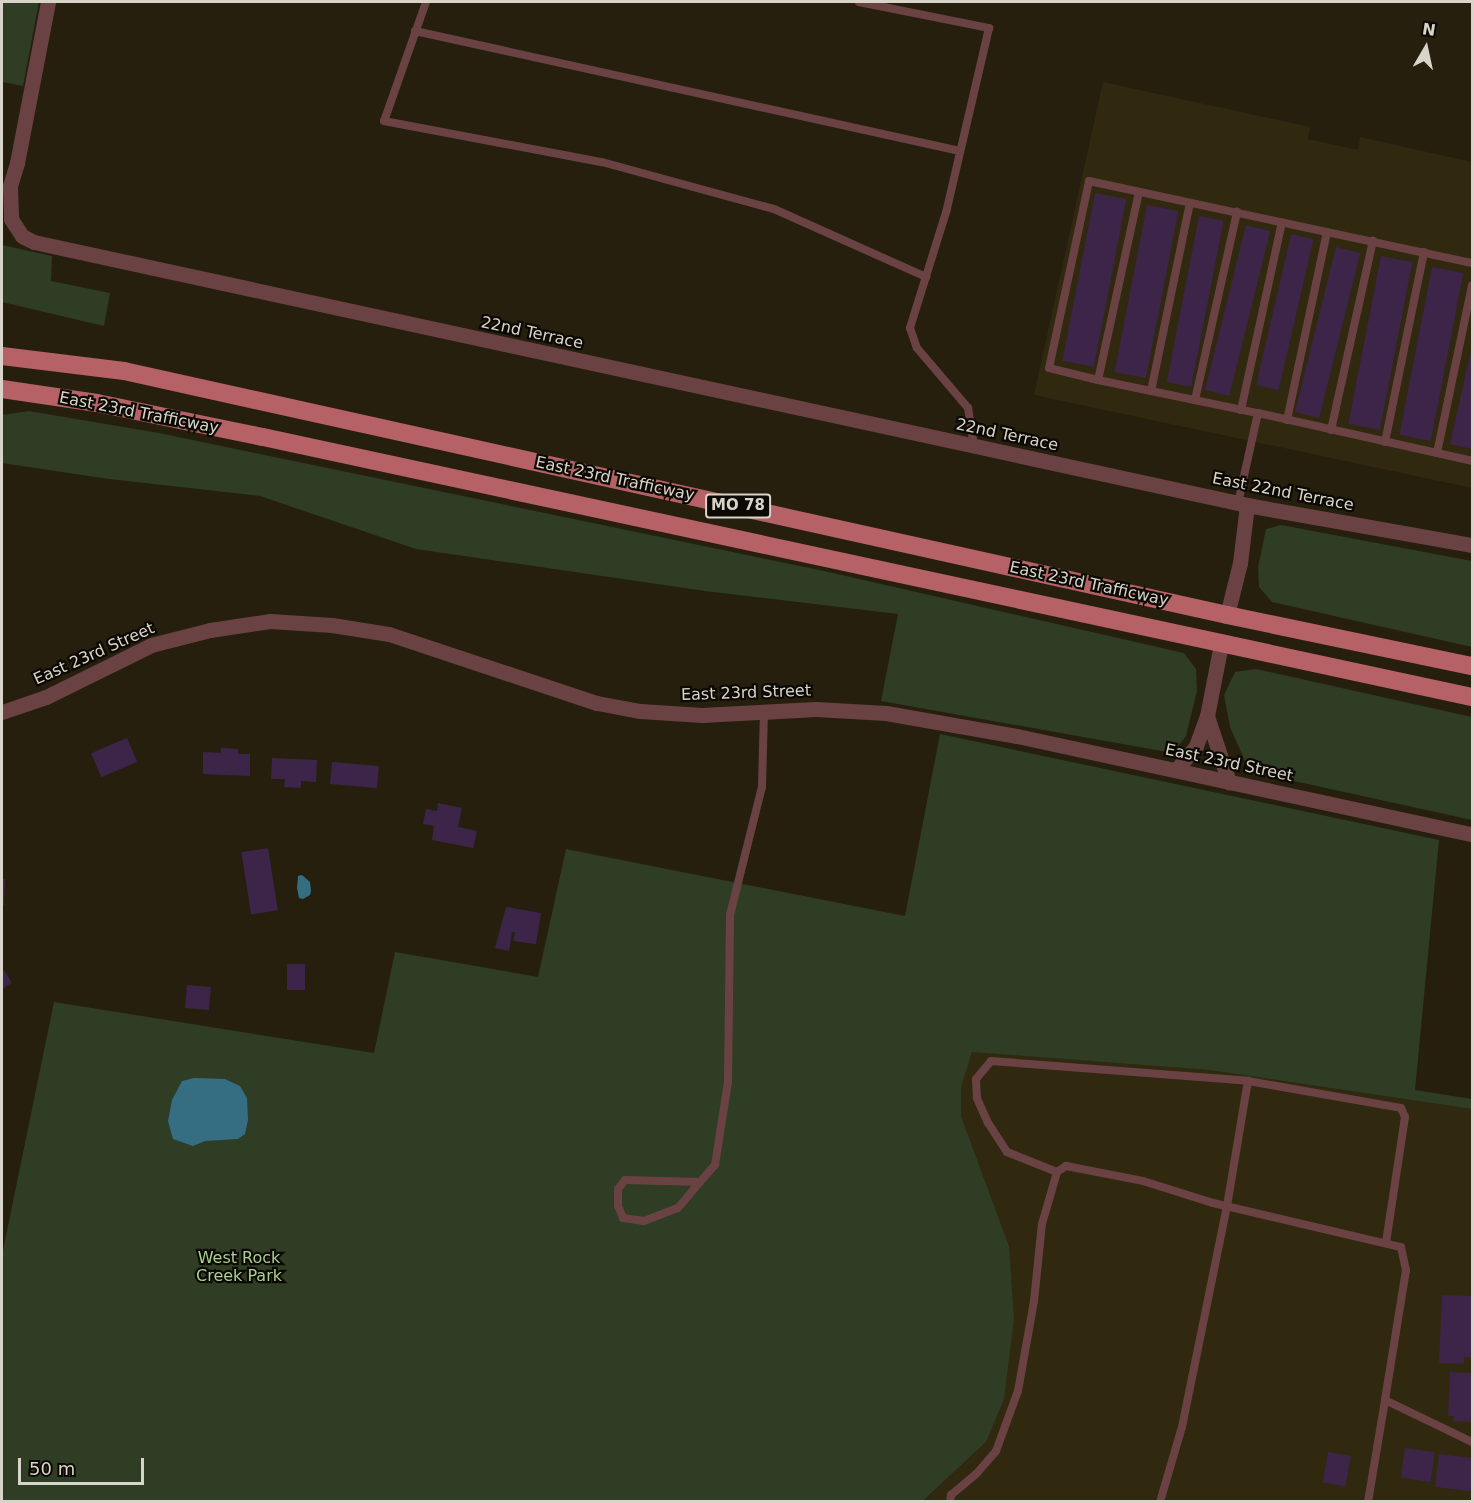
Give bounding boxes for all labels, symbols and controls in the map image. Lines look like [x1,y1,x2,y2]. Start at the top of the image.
north arrow [1396,18,1456,78]
text: N [1421,19,1437,40]
street label: 22nd Terrace [479,313,585,353]
street label: East 23rd Trafficway [58,388,220,438]
street label: 22nd Terrace [954,415,1060,455]
street label: East 23rd Trafficway [534,453,696,505]
street label: East 22nd Terrace [1211,469,1355,515]
road number: MO 78 [705,494,771,518]
street label: East 23rd Trafficway [1008,558,1170,610]
street label: East 23rd Street [31,619,157,689]
street label: East 23rd Street [681,681,811,705]
street label: East 23rd Street [1163,740,1295,786]
park label: West Rock Creek Park [196,1248,282,1286]
scale bar [21,1446,147,1484]
text: 50 m [29,1458,75,1479]

